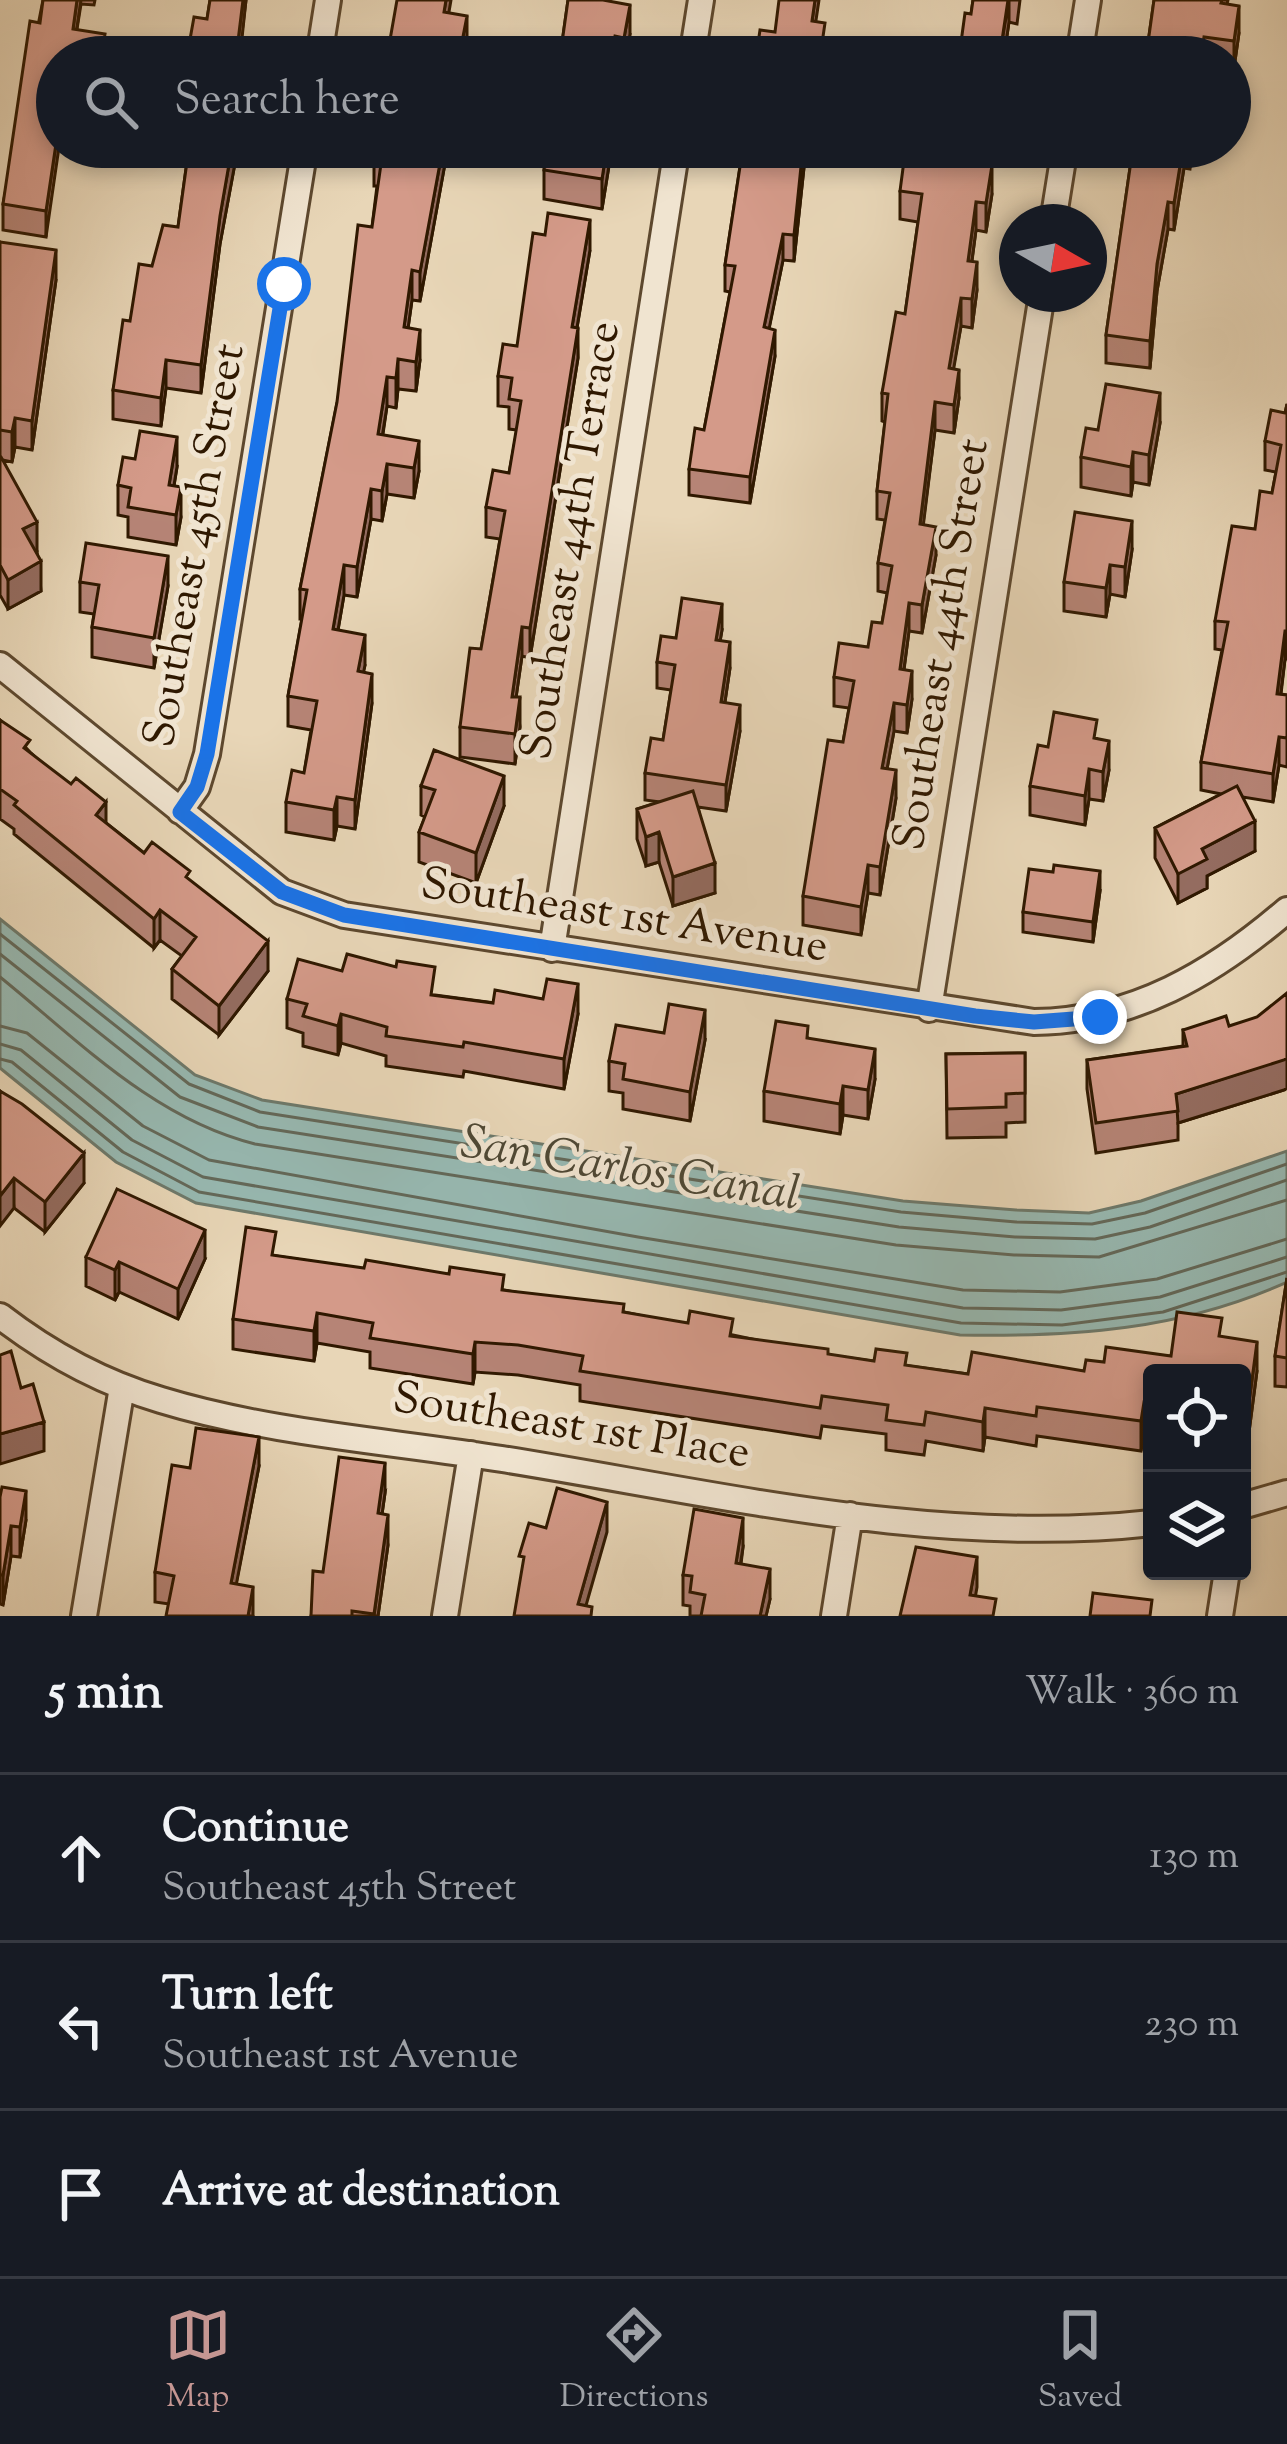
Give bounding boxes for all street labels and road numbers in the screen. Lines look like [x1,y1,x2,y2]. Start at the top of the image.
street label: Southeast 44th Terrace [506,317,640,765]
street label: Southeast 45th Street [130,339,264,753]
street label: Southeast 44th Street [879,435,1009,855]
street label: Southeast 1st Avenue [416,854,832,982]
street label: Southeast 1st Place [388,1368,754,1488]

